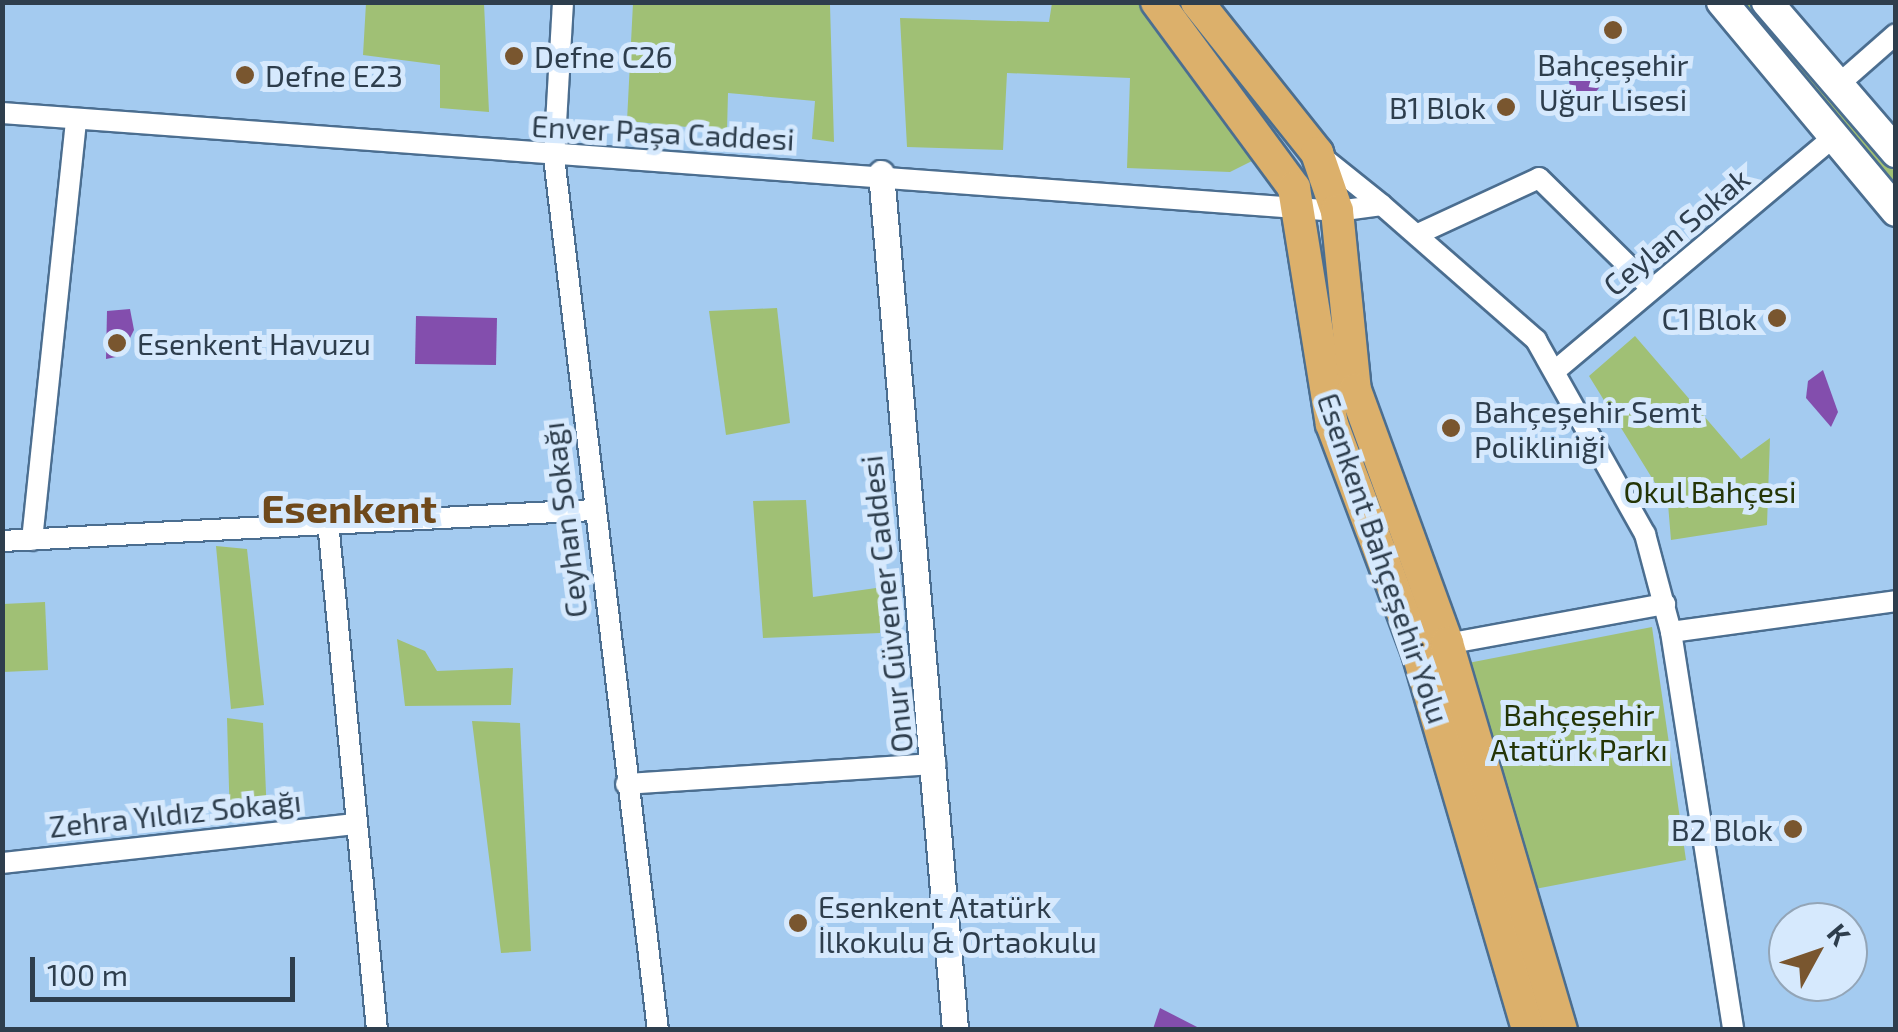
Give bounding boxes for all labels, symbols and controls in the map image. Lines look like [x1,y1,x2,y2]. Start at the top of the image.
marker: Bahçeşehir Uğur Lisesi [1602,19,1624,41]
place label: Defne C26 [534,38,673,74]
marker: Defne C26 [503,45,525,67]
place label: Bahçeşehir Uğur Lisesi [1537,46,1689,116]
place label: Defne E23 [265,57,403,93]
marker: Defne E23 [234,64,256,86]
place label: B1 Blok [1389,89,1486,125]
marker: B1 Blok [1495,96,1517,118]
street label: Enver Paşa Caddesi [530,107,796,157]
street label: Ceylan Sokak [1596,160,1756,302]
place label: C1 Blok [1661,300,1757,336]
marker: C1 Blok [1766,307,1788,329]
place label: Esenkent Havuzu [137,325,371,361]
marker: Esenkent Havuzu [106,332,128,354]
street label: Esenkent Bahçeşehir Yolu [1310,388,1458,728]
place label: Bahçeşehir Semt Polikliniği [1474,393,1703,464]
marker: Bahçeşehir Semt Polikliniği [1438,415,1464,441]
street label: Ceyhan Sokağı [534,420,594,620]
street label: Onur Güvener Caddesi [852,453,920,755]
park label: Okul Bahçesi [1623,473,1797,509]
district label: Esenkent [261,483,437,531]
park label: Bahçeşehir Atatürk Parkı [1490,696,1668,766]
street label: Zehra Yıldız Sokağı [47,782,303,844]
place label: B2 Blok [1671,811,1773,847]
marker: B2 Blok [1782,818,1804,840]
place label: Esenkent Atatürk İlkokulu & Ortaokulu [818,888,1097,958]
north arrow [1768,902,1868,1002]
marker: Esenkent Atatürk İlkokulu & Ortaokulu [787,912,809,934]
text: K [1821,916,1858,952]
scale bar [35,937,300,999]
text: 100 m [47,956,128,992]

